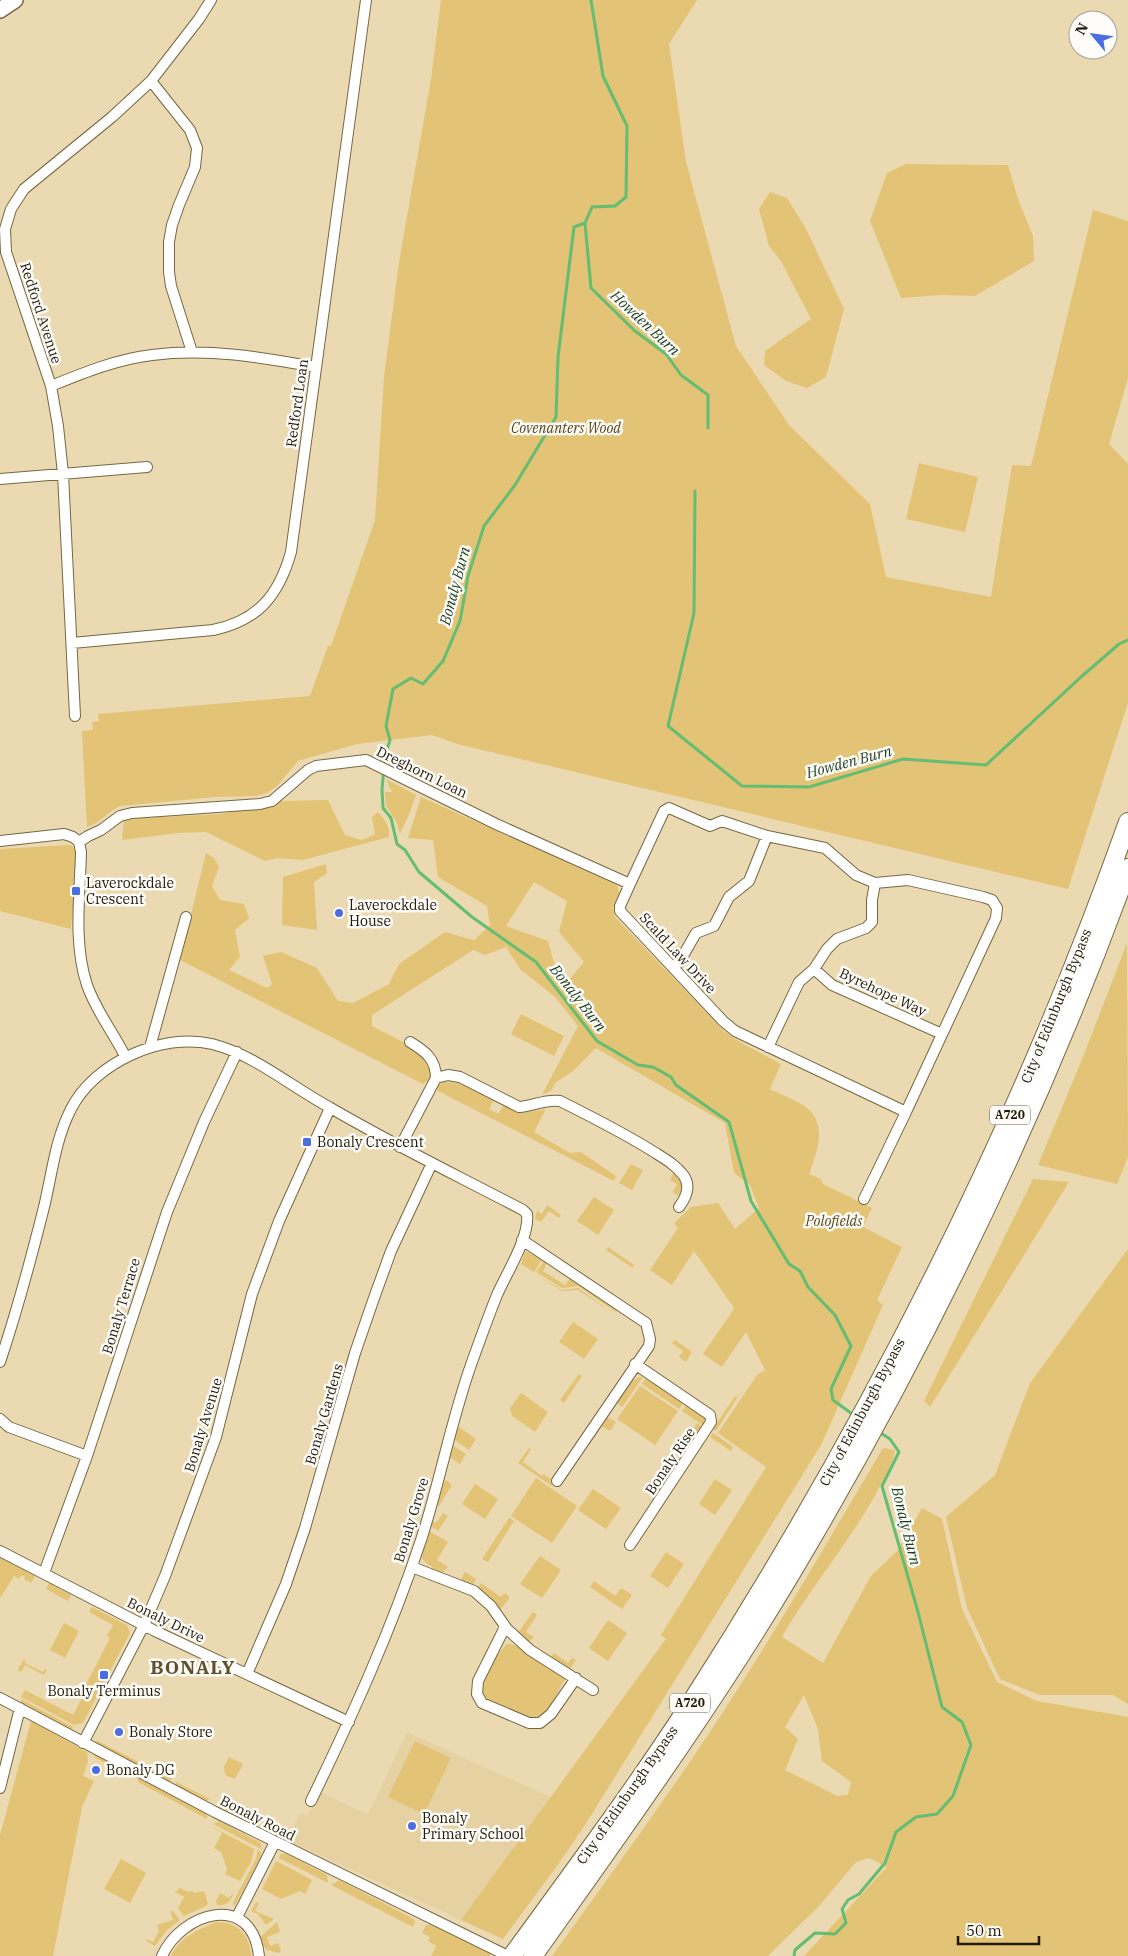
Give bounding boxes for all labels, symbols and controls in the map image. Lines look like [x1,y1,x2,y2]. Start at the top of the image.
north arrow [1068,10,1118,60]
text: N [1071,19,1092,38]
street label: Redford Avenue [16,260,66,366]
water label: Howden Burn [606,285,684,360]
street label: Redford Loan [282,358,312,448]
park label: Covenanters Wood [511,419,621,437]
water label: Bonaly Burn [435,544,474,628]
water label: Howden Burn [803,741,894,782]
street label: Dreghorn Loan [373,742,471,802]
place label: Laverockdale Crescent [86,874,174,908]
marker: Laverockdale Crescent [70,885,82,897]
place label: Laverockdale House [349,896,437,930]
marker: Laverockdale House [333,907,345,919]
street label: Scald Law Drive [636,909,720,997]
street label: City of Edinburgh Bypass [1017,926,1095,1086]
water label: Bonaly Burn [546,959,611,1036]
street label: Byrehope Way [836,964,930,1020]
road number: A720 [990,1106,1030,1124]
place label: Bonaly Crescent [317,1133,424,1151]
marker: Bonaly Crescent [301,1136,313,1148]
park label: Polofields [805,1212,863,1230]
street label: Bonaly Terrace [98,1256,144,1356]
street label: City of Edinburgh Bypass [815,1335,909,1489]
street label: Bonaly Gardens [301,1361,347,1467]
street label: Bonaly Avenue [180,1376,226,1474]
street label: Bonaly Rise [641,1424,699,1498]
street label: Bonaly Grove [390,1475,432,1565]
water label: Bonaly Burn [887,1484,926,1568]
street label: Bonaly Drive [124,1593,208,1647]
district label: BONALY [150,1655,236,1679]
marker: Bonaly Terminus [98,1669,110,1681]
place label: Bonaly Terminus [47,1682,161,1700]
road number: A720 [670,1694,710,1712]
street label: City of Edinburgh Bypass [572,1722,682,1868]
place label: Bonaly Store [129,1723,213,1741]
marker: Bonaly Store [113,1726,125,1738]
place label: Bonaly DG [106,1761,175,1779]
marker: Bonaly DG [90,1764,102,1776]
street label: Bonaly Road [217,1791,299,1845]
place label: Bonaly Primary School [422,1809,524,1843]
marker: Bonaly Primary School [406,1820,418,1832]
scale bar [958,1914,1039,1946]
text: 50 m [966,1921,1002,1940]

